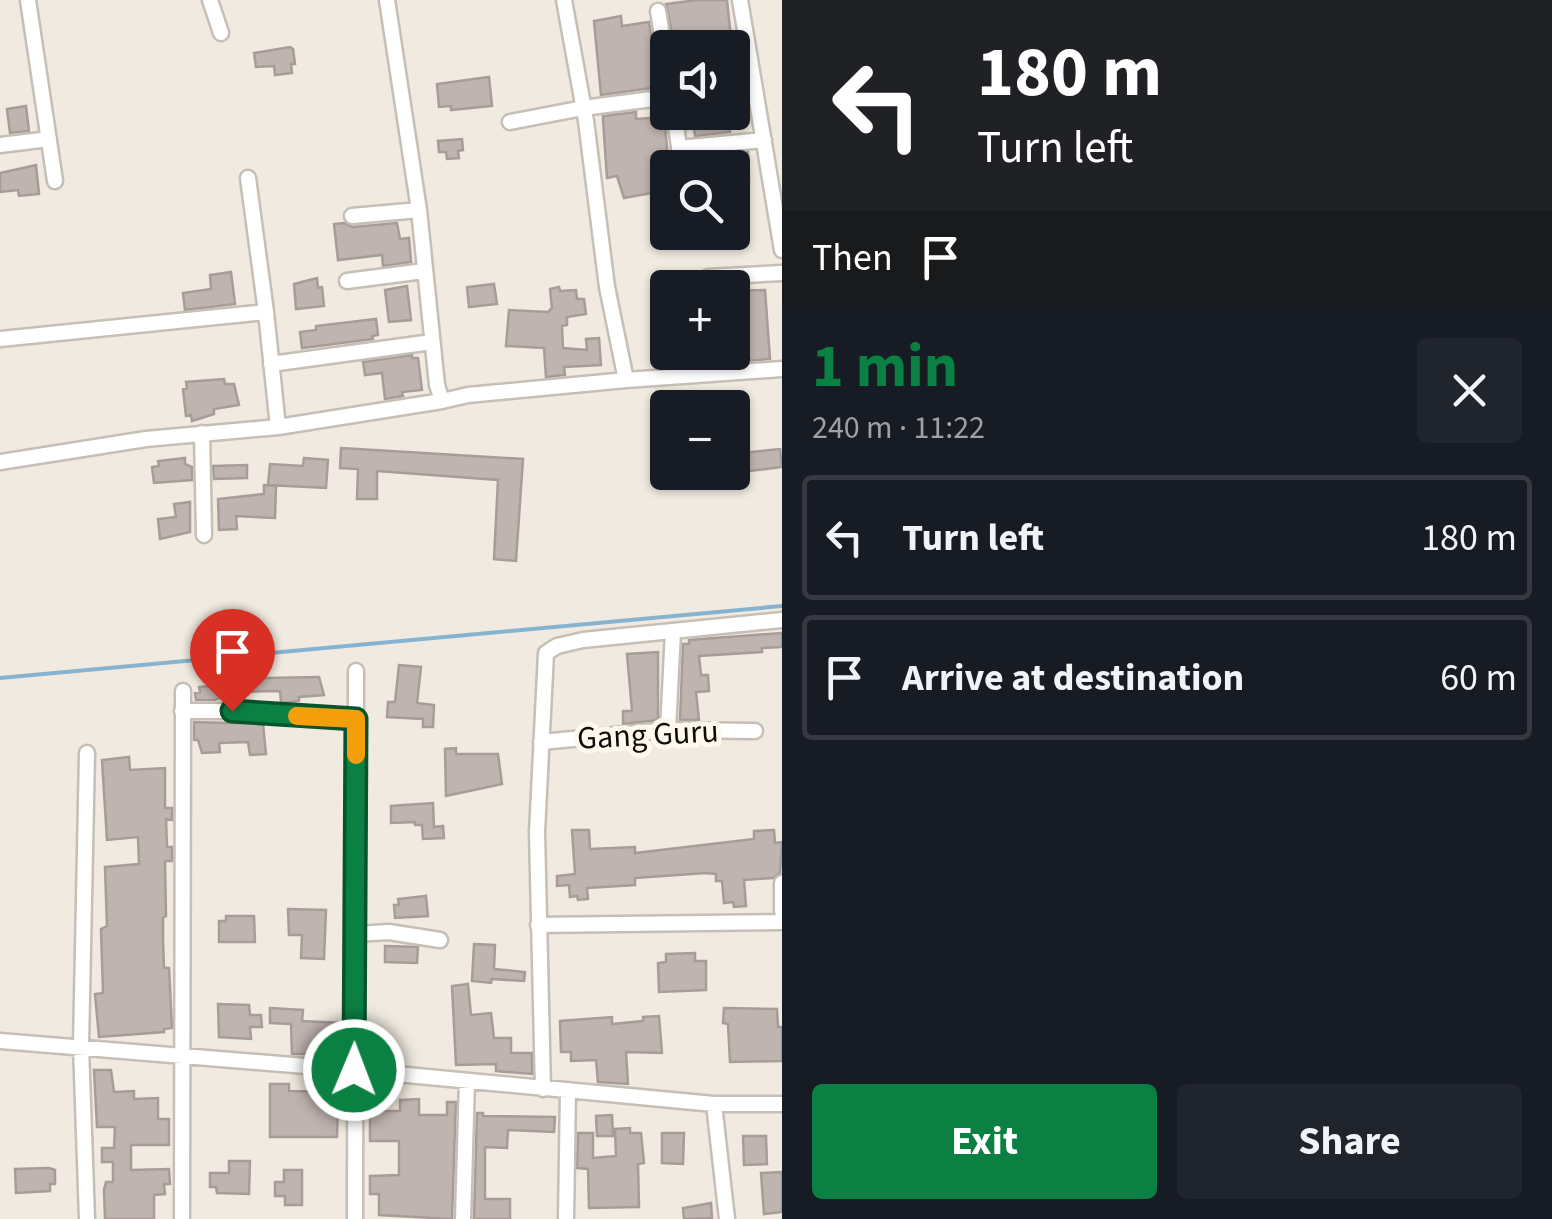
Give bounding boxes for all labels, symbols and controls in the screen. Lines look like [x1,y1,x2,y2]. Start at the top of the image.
text: 180 m [977,23,1162,123]
map controls [650,30,750,490]
button: sound [650,30,750,130]
icon: left [812,40,942,170]
text: Turn left [977,116,1133,180]
button: search [650,150,750,250]
icon: arrive [913,230,968,285]
text: Then [812,231,893,285]
button: + [650,270,750,370]
text: 1 min [812,325,958,410]
button: close [1417,338,1522,443]
button: − [650,390,750,490]
text: 240 m · 11:22 [812,405,985,451]
icon: left [817,510,872,565]
text: Turn left [902,511,1044,565]
text: 180 m [1421,511,1517,565]
pin [190,609,275,712]
icon: arrive [205,624,260,679]
icon: arrive [817,650,872,705]
text: Arrive at destination [902,651,1244,705]
text: 60 m [1440,651,1517,705]
street label: Gang Guru [576,708,720,762]
position arrow [302,1018,406,1122]
button: Exit [812,1084,1157,1199]
button: Share [1177,1084,1522,1199]

